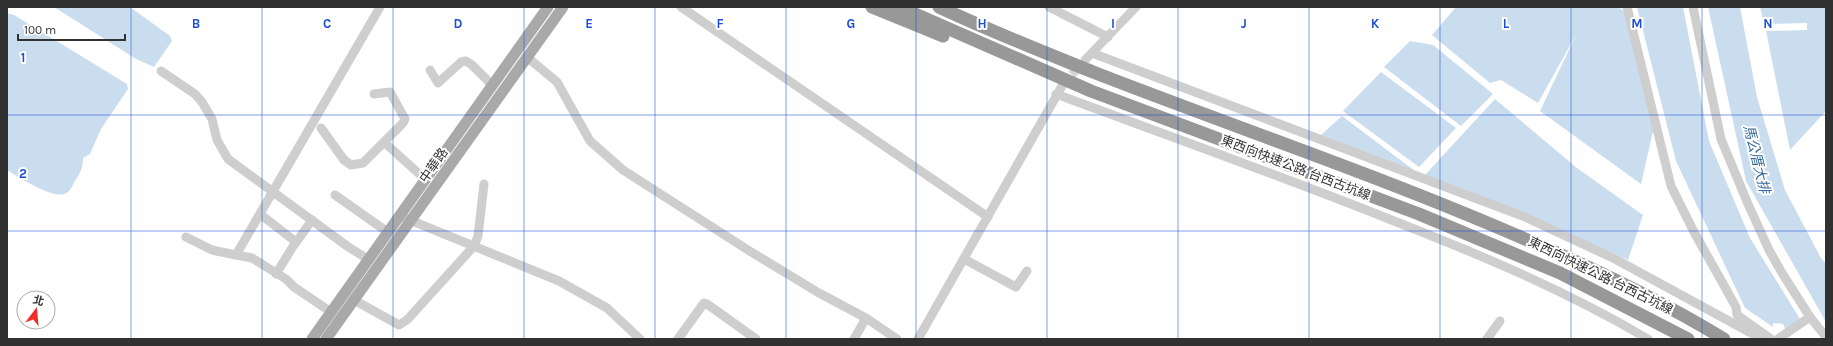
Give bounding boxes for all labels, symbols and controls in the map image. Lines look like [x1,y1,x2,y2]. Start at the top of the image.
scale bar [18,16,125,42]
text: B [192,16,200,31]
text: C [323,16,331,31]
text: D [454,16,463,31]
text: E [585,16,593,31]
text: F [716,16,724,31]
text: G [847,16,855,31]
text: H [977,16,987,31]
text: I [1111,16,1115,31]
text: J [1241,16,1247,31]
text: K [1371,16,1380,31]
text: L [1503,16,1510,31]
text: M [1631,16,1643,31]
text: N [1763,16,1773,31]
text: 100 m [24,23,56,37]
text: 1 [21,50,25,65]
water label: 馬公厝大排 [1740,123,1774,197]
street label: 東西向快速公路 台西古坑線 [1219,132,1373,203]
street label: 中華路 [416,145,451,186]
text: 2 [19,166,27,181]
street label: 東西向快速公路 台西古坑線 [1526,234,1676,317]
north arrow [16,290,56,330]
text: 北 [32,293,46,309]

